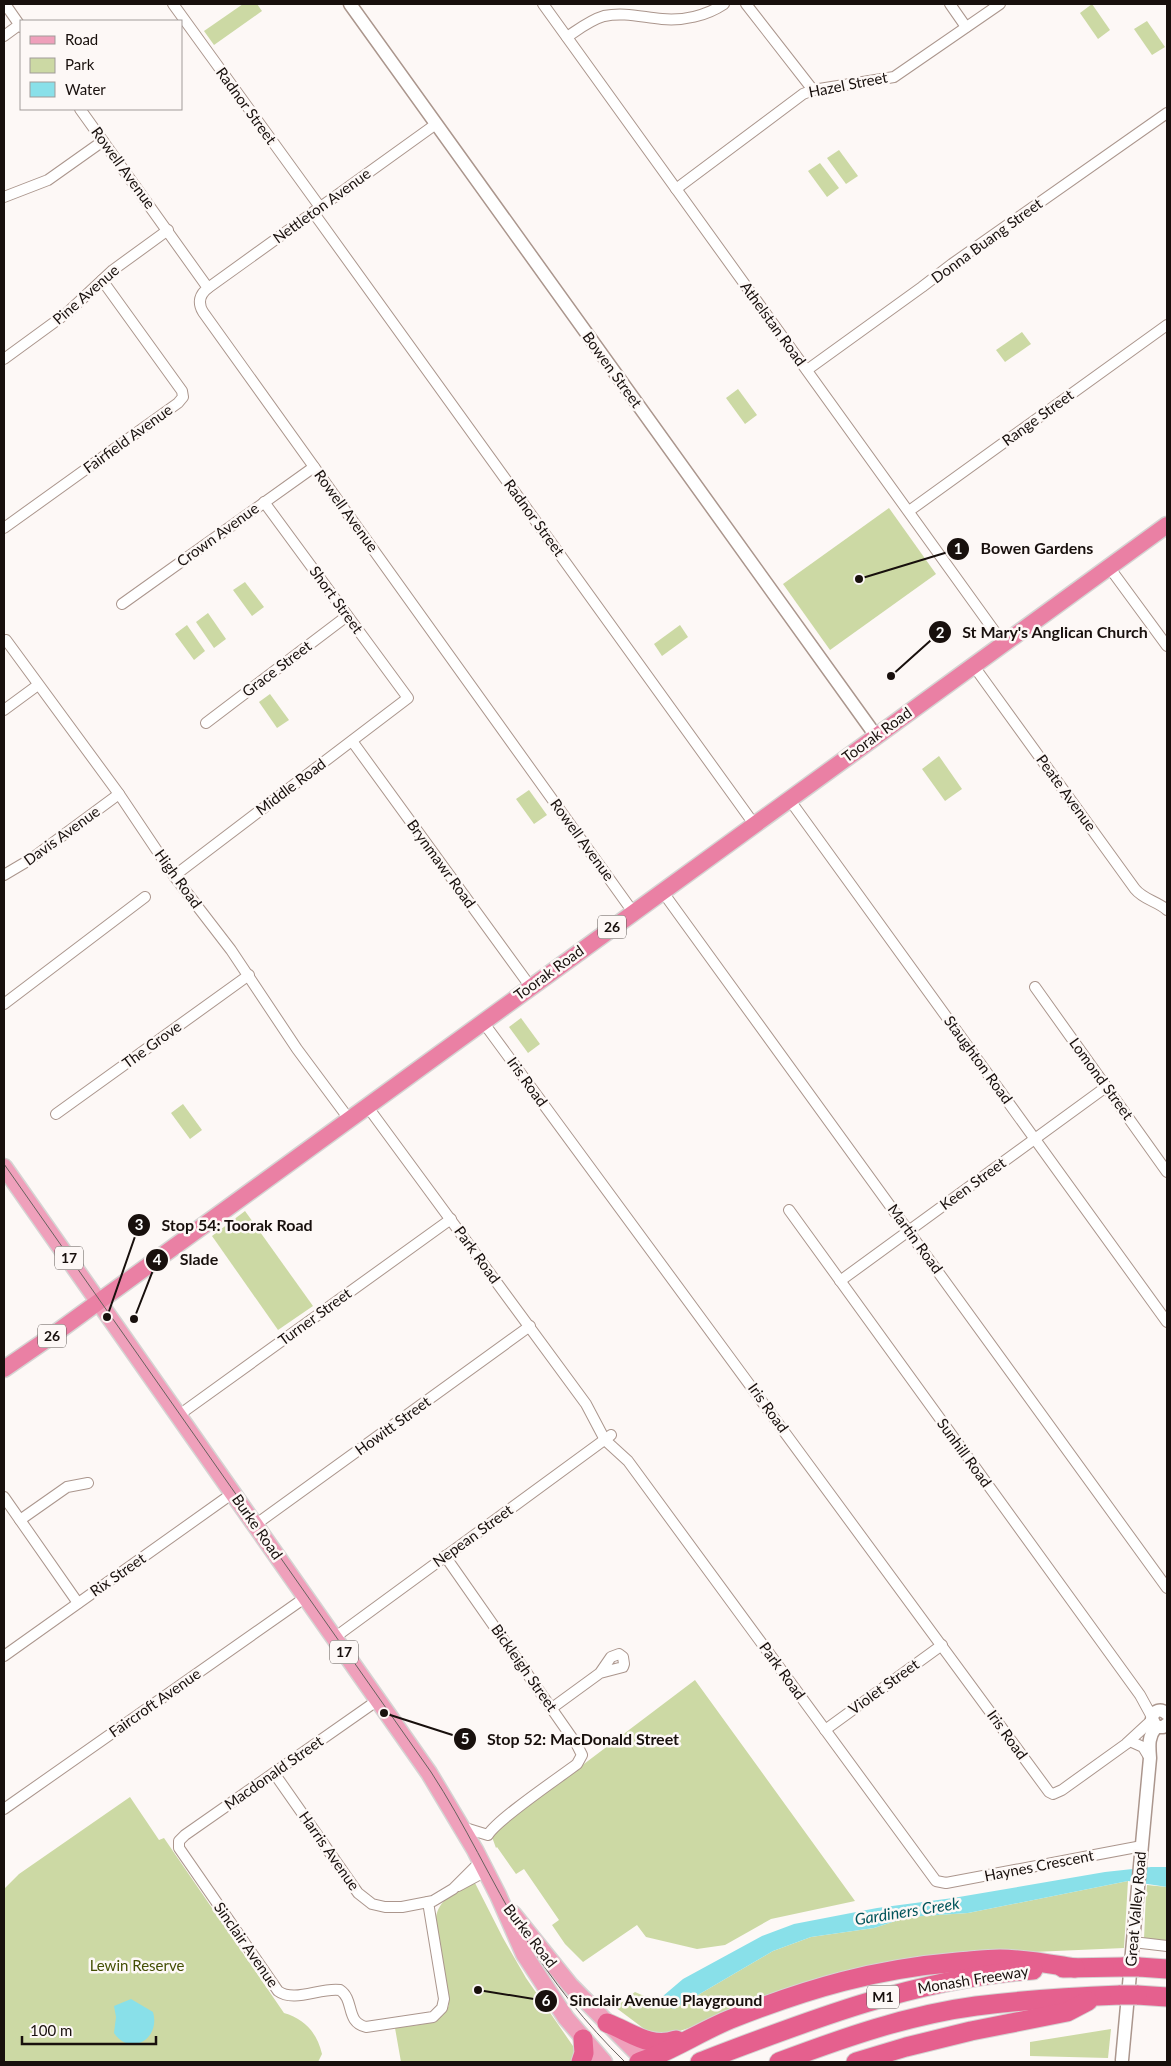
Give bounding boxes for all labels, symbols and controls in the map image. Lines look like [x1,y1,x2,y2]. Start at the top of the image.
legend [20,20,182,110]
text: Road [65,30,98,48]
text: Park [65,55,95,73]
street label: Radnor Street [213,64,281,148]
street label: Hazel Street [807,67,889,100]
text: Water [65,80,106,98]
street label: Rowell Avenue [88,123,160,212]
street label: Nettleton Avenue [269,164,374,247]
street label: Donna Buang Street [927,194,1046,286]
street label: Pine Avenue [49,261,122,328]
street label: Athelstan Road [737,278,810,369]
street label: Bowen Street [579,328,647,411]
street label: Range Street [998,385,1077,449]
street label: Fairfield Avenue [79,400,175,476]
street label: Rowell Avenue [311,466,383,555]
street label: Radnor Street [501,476,569,560]
street label: Crown Avenue [173,498,262,570]
callout: Bowen Gardens [945,533,1103,564]
text: Bowen Gardens [981,538,1093,557]
text: 1 [954,539,962,557]
street label: Short Street [306,562,368,637]
callout: St Mary's Anglican Church [927,617,1159,648]
text: St Mary's Anglican Church [962,622,1148,641]
text: 2 [936,623,945,641]
street label: Grace Street [238,636,315,700]
street label: Toorak Road [838,703,915,765]
street label: Peate Avenue [1033,751,1101,834]
street label: Middle Road [252,754,329,818]
street label: Rowell Avenue [547,795,619,884]
street label: Davis Avenue [20,802,103,869]
street label: Brynmawr Road [404,816,480,911]
street label: High Road [151,846,206,911]
road number: 26 [598,916,626,939]
street label: Toorak Road [510,941,587,1003]
street label: Staughton Road [941,1012,1017,1107]
street label: The Grove [118,1017,185,1072]
street label: Lomond Street [1066,1034,1138,1123]
street label: Iris Road [504,1053,552,1110]
street label: Keen Street [936,1153,1009,1213]
street label: Martin Road [885,1200,947,1277]
callout: Stop 54: Toorak Road [126,1210,323,1241]
text: 3 [135,1215,143,1233]
text: Stop 54: Toorak Road [161,1215,313,1234]
street label: Park Road [451,1222,505,1287]
callout: Slade [145,1244,228,1275]
road number: 17 [55,1246,83,1270]
text: Slade [180,1249,219,1268]
text: 4 [153,1250,162,1268]
street label: Turner Street [274,1283,355,1349]
road number: 26 [38,1324,66,1348]
street label: Iris Road [745,1379,793,1436]
street label: Howitt Street [351,1392,434,1459]
street label: Sunhill Road [934,1414,996,1490]
street label: Burke Road [229,1490,287,1563]
street label: Nepean Street [429,1500,516,1570]
street label: Rix Street [86,1548,149,1600]
street label: Bickleigh Street [488,1620,562,1715]
street label: Park Road [756,1638,810,1703]
road number: 17 [330,1640,358,1664]
street label: Violet Street [845,1654,923,1718]
street label: Faircroft Avenue [105,1664,204,1740]
street label: Iris Road [984,1706,1032,1763]
callout: Stop 52: MacDonald Street [452,1724,689,1755]
text: 5 [461,1729,469,1747]
text: Stop 52: MacDonald Street [487,1729,679,1748]
street label: Macdonald Street [221,1731,327,1813]
street label: Harris Avenue [296,1807,364,1894]
street label: Haynes Crescent [983,1845,1096,1884]
street label: Great Valley Road [1121,1850,1149,1967]
water label: Gardiners Creek [853,1893,961,1928]
street label: Sinclair Avenue [211,1898,283,1991]
street label: Burke Road [500,1900,561,1971]
park label: Lewin Reserve [90,1956,184,1974]
street label: Monash Freeway [916,1961,1030,1997]
callout: Sinclair Avenue Playground [534,1985,772,2016]
road number: M1 [867,1985,899,2008]
text: Sinclair Avenue Playground [570,1990,762,2009]
text: 6 [542,1991,551,2009]
scale bar [22,2014,156,2046]
text: 100 m [30,2021,72,2039]

